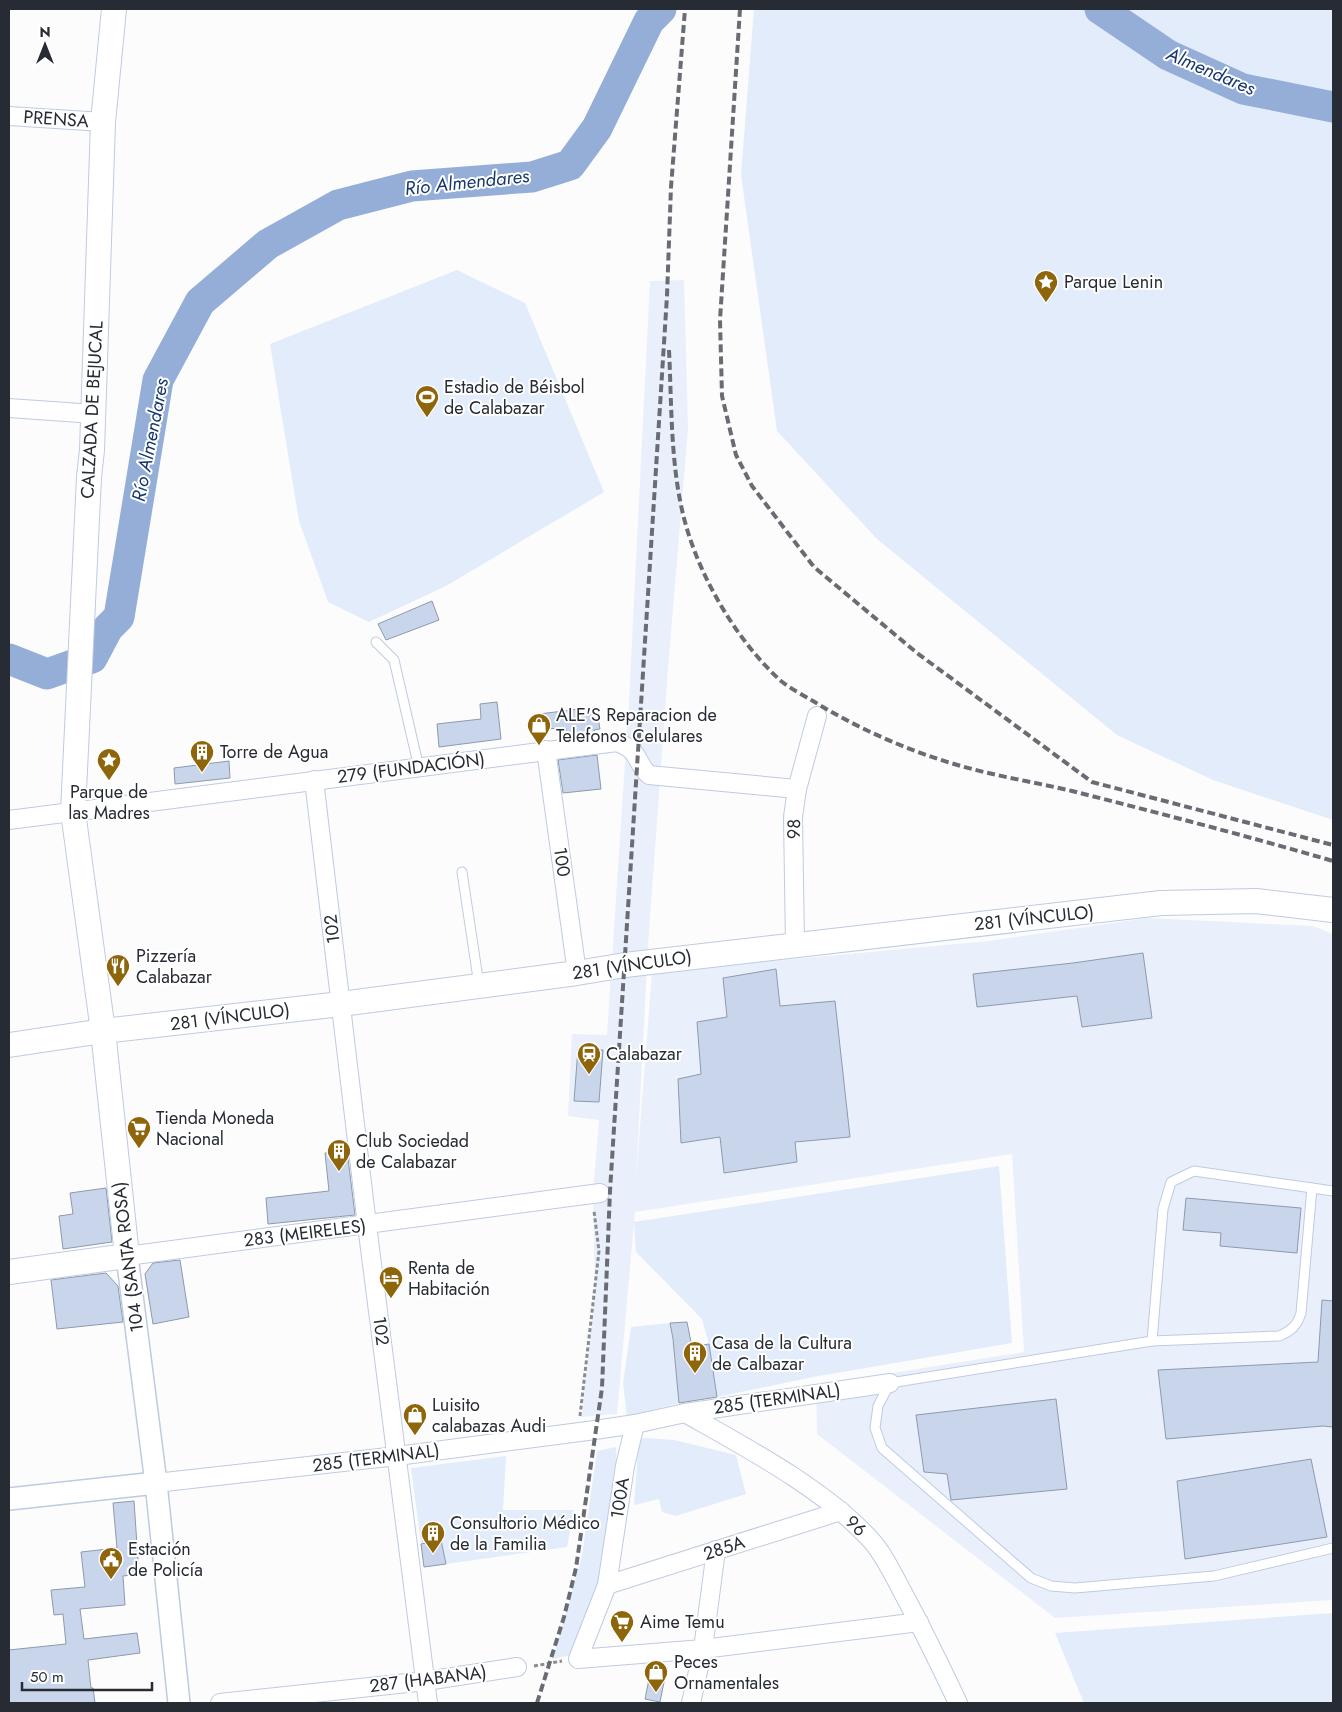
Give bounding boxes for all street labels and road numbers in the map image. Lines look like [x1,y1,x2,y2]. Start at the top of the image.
street label: PRENSA [22,104,90,134]
street label: CALZADA DE BEJUCAL [74,321,110,499]
street label: 279 (FUNDACIÓN) [336,746,486,790]
street label: 98 [781,819,807,839]
street label: 100 [547,845,577,879]
street label: 281 (VÍNCULO) [973,899,1095,937]
street label: 102 [317,913,347,945]
street label: 281 (VÍNCULO) [571,944,693,986]
street label: 281 (VÍNCULO) [169,997,291,1037]
street label: 104 (SANTA ROSA) [106,1180,150,1334]
street label: 283 (MEIRELES) [242,1213,368,1253]
street label: 102 [366,1315,396,1347]
street label: 285 (TERMINAL) [712,1377,842,1421]
street label: 285 (TERMINAL) [311,1437,441,1479]
street label: 100A [604,1475,636,1521]
street label: 96 [840,1509,872,1543]
street label: 285A [700,1529,748,1567]
street label: 287 (HABANA) [368,1659,488,1699]

